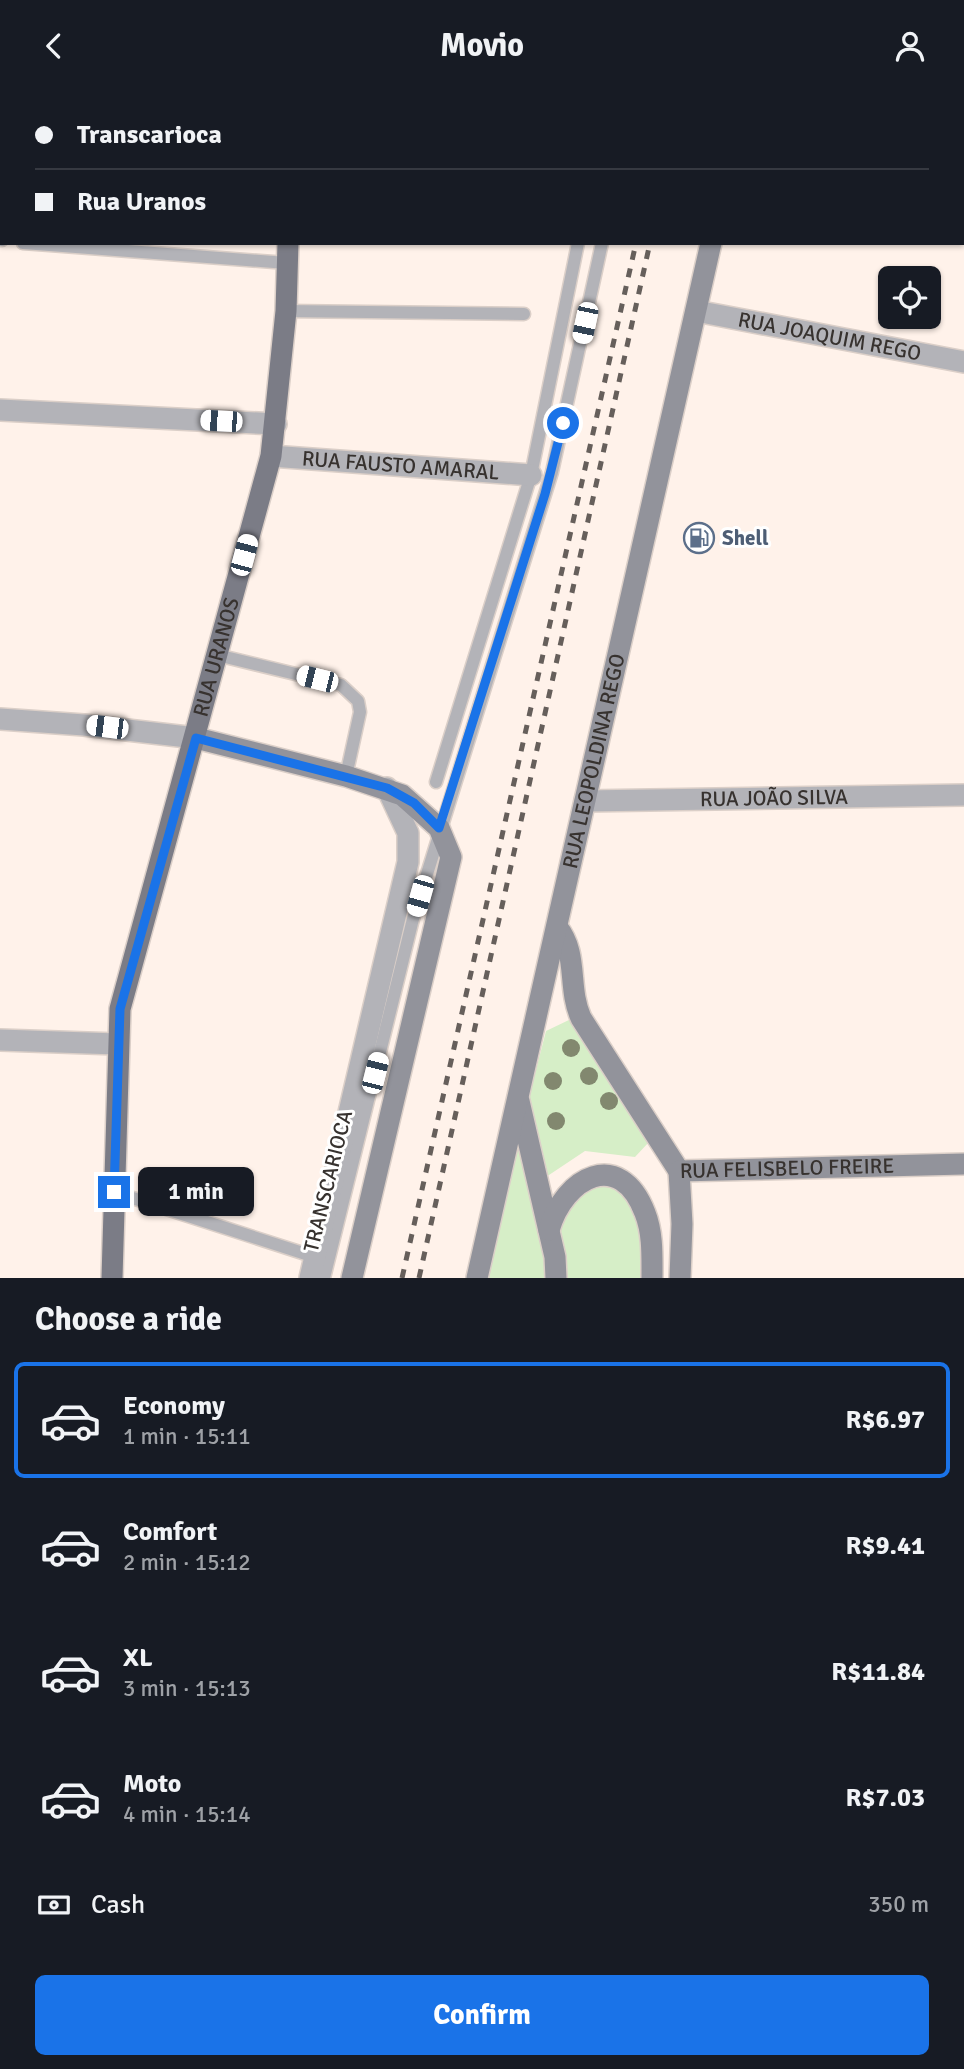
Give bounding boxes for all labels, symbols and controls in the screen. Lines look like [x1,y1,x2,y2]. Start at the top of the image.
text: Movio [440,26,524,65]
icon: back [35,27,73,65]
icon: person [891,27,929,65]
text: Transcarioca [77,119,222,151]
text: Rua Uranos [77,186,206,218]
map controls [878,266,941,329]
button: locate [878,266,941,329]
car [571,300,600,346]
street label: RUA JOAQUIM REGO [736,306,923,367]
route start [547,407,579,439]
car [200,409,243,433]
street label: RUA FAUSTO AMARAL [301,445,500,486]
fuel station icon: Shell [682,521,716,555]
place label: Shell [722,525,769,551]
car [229,532,260,578]
street label: RUA URANOS [187,594,245,720]
street label: RUA LEOPOLDINA REGO [557,651,631,871]
car [295,664,340,694]
car [85,714,130,740]
street label: RUA JOÃO SILVA [700,784,848,812]
car [405,873,436,919]
car [360,1050,391,1096]
street label: TRANSCARIOCA [298,1107,358,1255]
street label: RUA FELISBELO FREIRE [679,1153,895,1184]
callout: 1 min [138,1167,254,1217]
route end [98,1176,130,1208]
text: 1 min [168,1177,224,1206]
text: Choose a ride [35,1300,222,1339]
icon: car [39,1389,102,1452]
text: Economy [123,1390,225,1422]
text: R$6.97 [845,1404,925,1436]
text: 1 min · 15:11 [123,1422,251,1451]
icon: car [39,1515,102,1578]
text: Comfort [123,1516,217,1548]
text: R$9.41 [845,1530,925,1562]
text: 2 min · 15:12 [123,1548,251,1577]
icon: car [39,1641,102,1704]
text: XL [123,1642,153,1674]
text: R$11.84 [831,1656,925,1688]
text: 3 min · 15:13 [123,1674,251,1703]
icon: car [39,1767,102,1830]
text: Moto [123,1768,181,1800]
text: R$7.03 [845,1782,925,1814]
text: 4 min · 15:14 [123,1800,251,1829]
icon: cash [35,1886,73,1924]
text: Cash [91,1889,145,1921]
text: 350 m [868,1890,929,1919]
button: Confirm [35,1975,929,2055]

